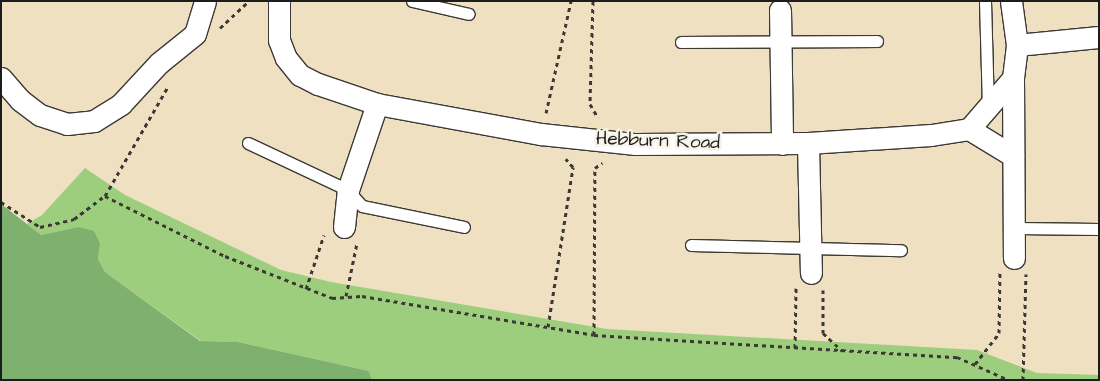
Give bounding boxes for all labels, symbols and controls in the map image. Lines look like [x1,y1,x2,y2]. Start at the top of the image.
street label: Hebburn Road [596,127,720,155]

